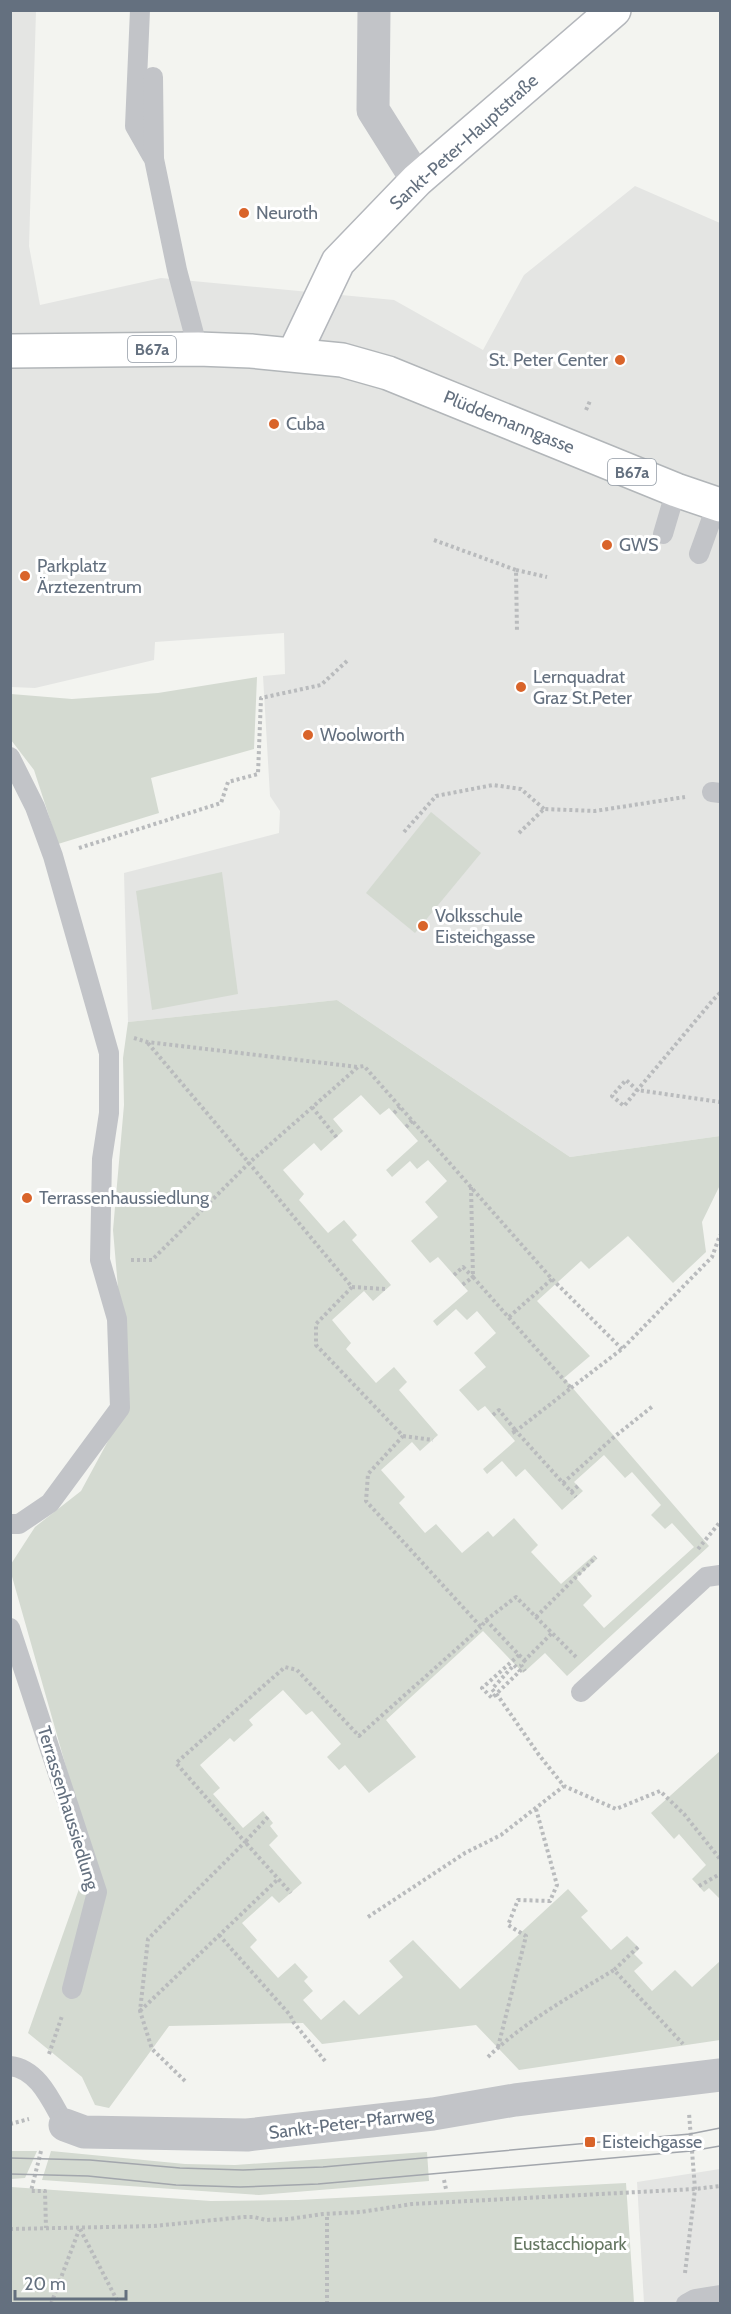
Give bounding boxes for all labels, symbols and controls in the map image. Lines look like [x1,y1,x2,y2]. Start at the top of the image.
street label: Sankt-Peter-Hauptstraße [385,70,543,214]
place label: Neuroth [256,202,318,224]
marker: Neuroth [237,206,251,220]
road number: B67a [128,336,176,362]
place label: St. Peter Center [489,349,608,371]
marker: St. Peter Center [613,353,627,367]
street label: Plüddemanngasse [440,386,578,458]
place label: Cuba [286,413,325,435]
marker: Cuba [267,417,281,431]
road number: B67a [608,459,656,485]
place label: GWS [619,534,659,556]
marker: GWS [600,538,614,552]
place label: Parkplatz Ärztezentrum [37,555,142,598]
marker: Parkplatz Ärztezentrum [18,569,32,583]
place label: Lernquadrat Graz St.Peter [533,666,632,709]
marker: Lernquadrat Graz St.Peter [514,680,528,694]
place label: Woolworth [320,724,405,746]
marker: Woolworth [301,728,315,742]
place label: Volksschule Eisteichgasse [435,905,535,948]
marker: Volksschule Eisteichgasse [416,919,430,933]
place label: Terrassenhaussiedlung [39,1187,210,1209]
marker: Terrassenhaussiedlung [20,1191,34,1205]
street label: Terrassenhaussiedlung [33,1724,104,1893]
street label: Sankt-Peter-Pfarrweg [267,2102,436,2144]
place label: Eisteichgasse [602,2131,702,2153]
marker: Eisteichgasse [583,2135,597,2149]
park label: Eustacchiopark [513,2233,628,2255]
scale bar [15,2263,126,2301]
text: 20 m [24,2273,66,2295]

